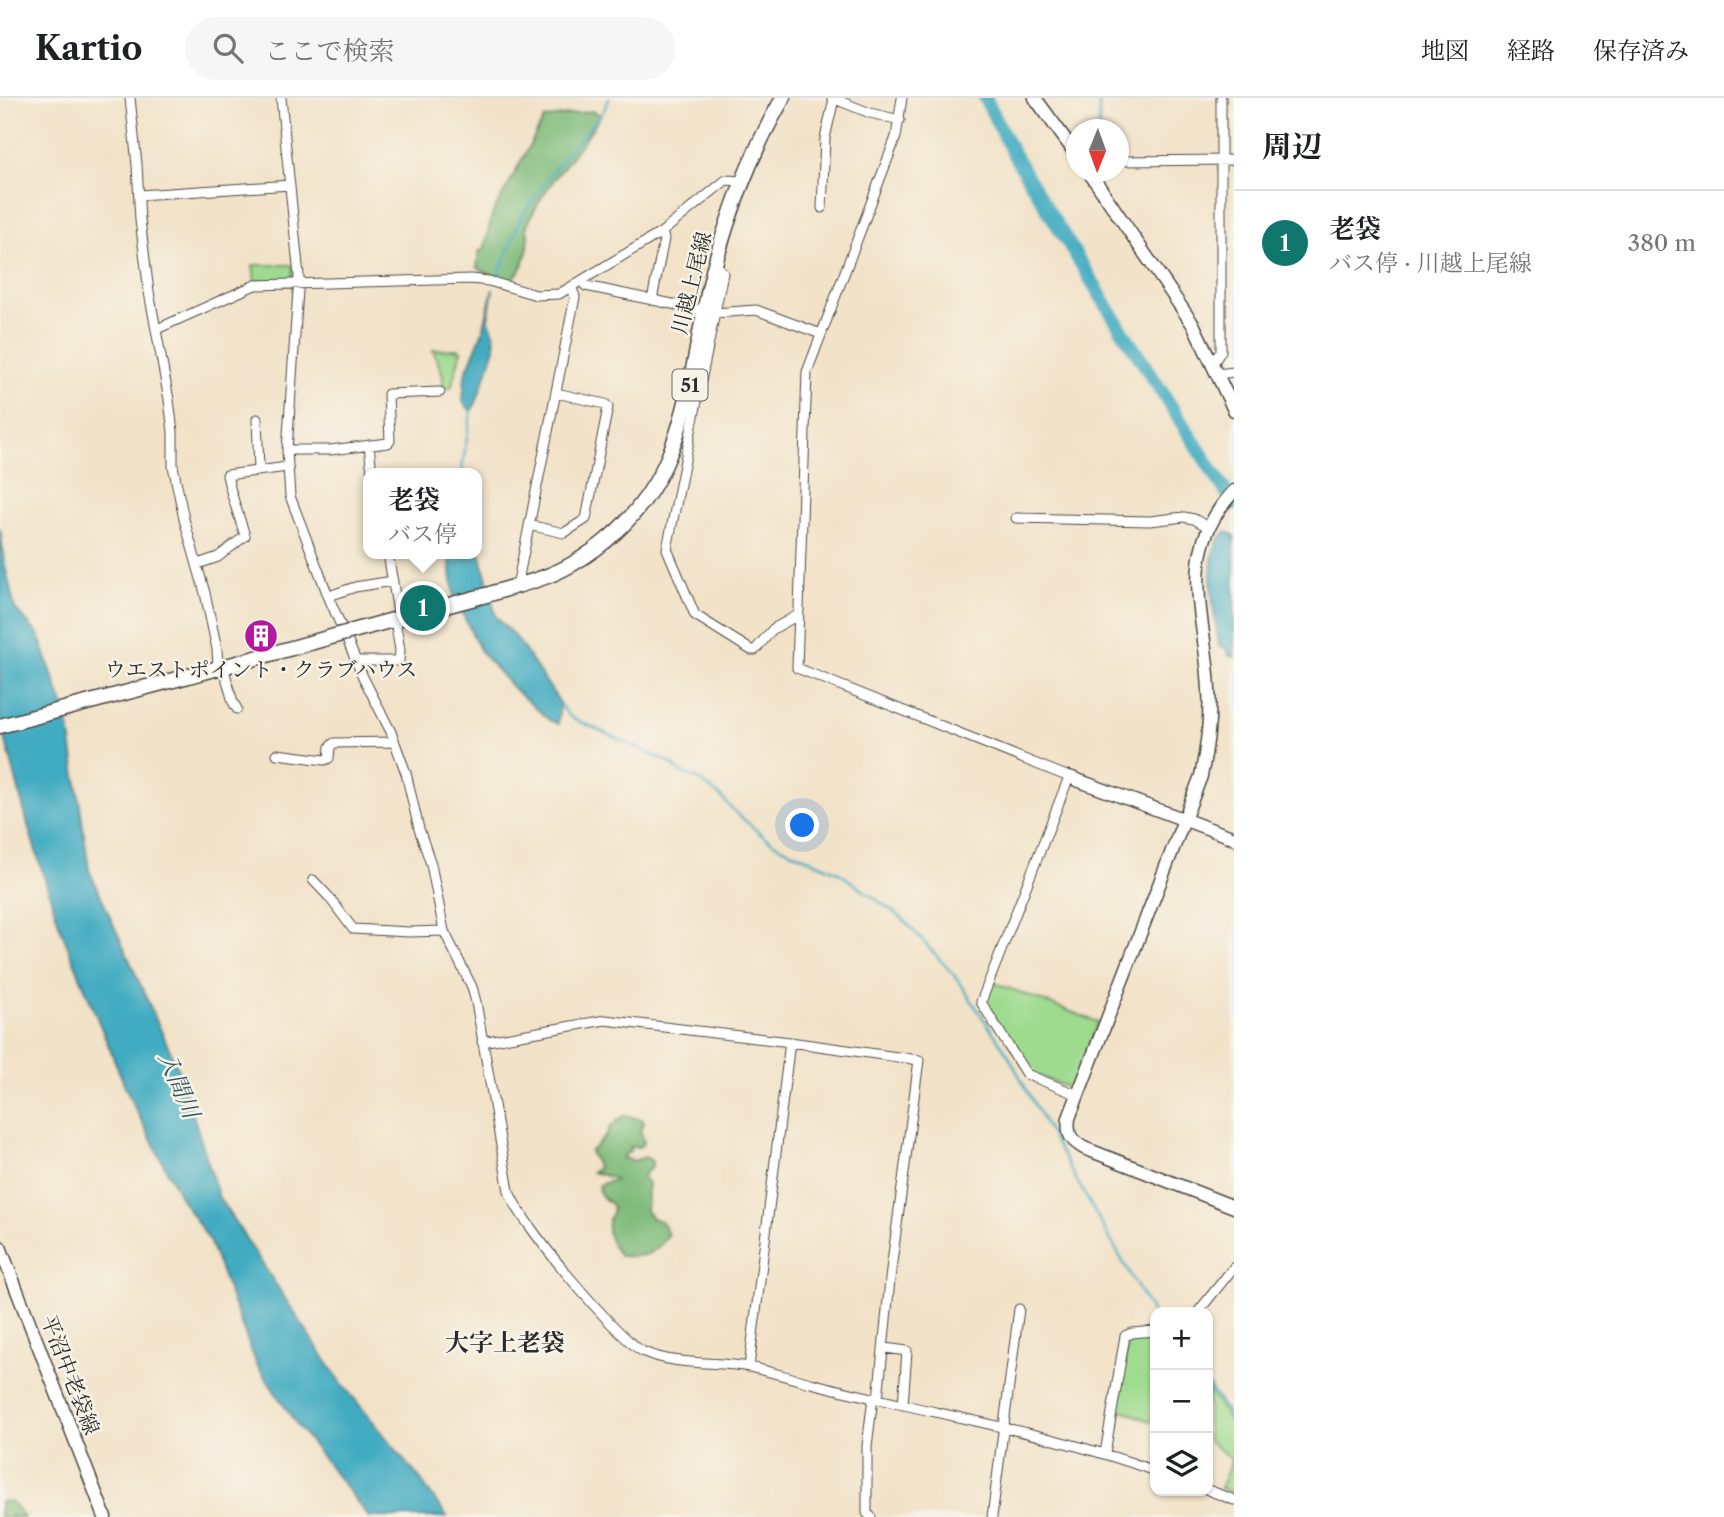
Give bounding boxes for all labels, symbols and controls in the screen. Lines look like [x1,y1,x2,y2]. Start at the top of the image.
search box [185,17,675,80]
text: Kartio [35,28,143,69]
icon: search [209,29,247,67]
text: ここで検索 [265,35,395,67]
text: 地図 [1421,36,1469,65]
text: 経路 [1507,36,1555,65]
text: 保存済み [1593,36,1689,65]
north arrow [1066,119,1129,182]
text: 周辺 [1262,128,1322,165]
text: 老袋 [1329,213,1381,245]
street label: 川越上尾線 [667,229,716,337]
text: 1 [1280,229,1290,257]
text: 380 m [1628,229,1696,257]
text: バス停 · 川越上尾線 [1329,249,1532,277]
road number: 51 [672,370,708,400]
popup [363,468,482,559]
text: 老袋 [388,484,440,516]
text: バス停 [388,520,457,548]
pin: 1 [400,582,446,634]
building icon: ウエストポイント・クラブハウス [242,617,280,655]
place label: ウエストポイント・クラブハウス [105,657,417,682]
your location [785,808,819,842]
water label: 入間川 [153,1048,207,1125]
map controls [1150,1307,1213,1496]
button: + [1150,1307,1213,1370]
street label: 平沼中老袋線 [36,1312,105,1438]
district label: 大字上老袋 [445,1328,565,1357]
button: − [1150,1370,1213,1433]
button: layers [1150,1433,1213,1496]

